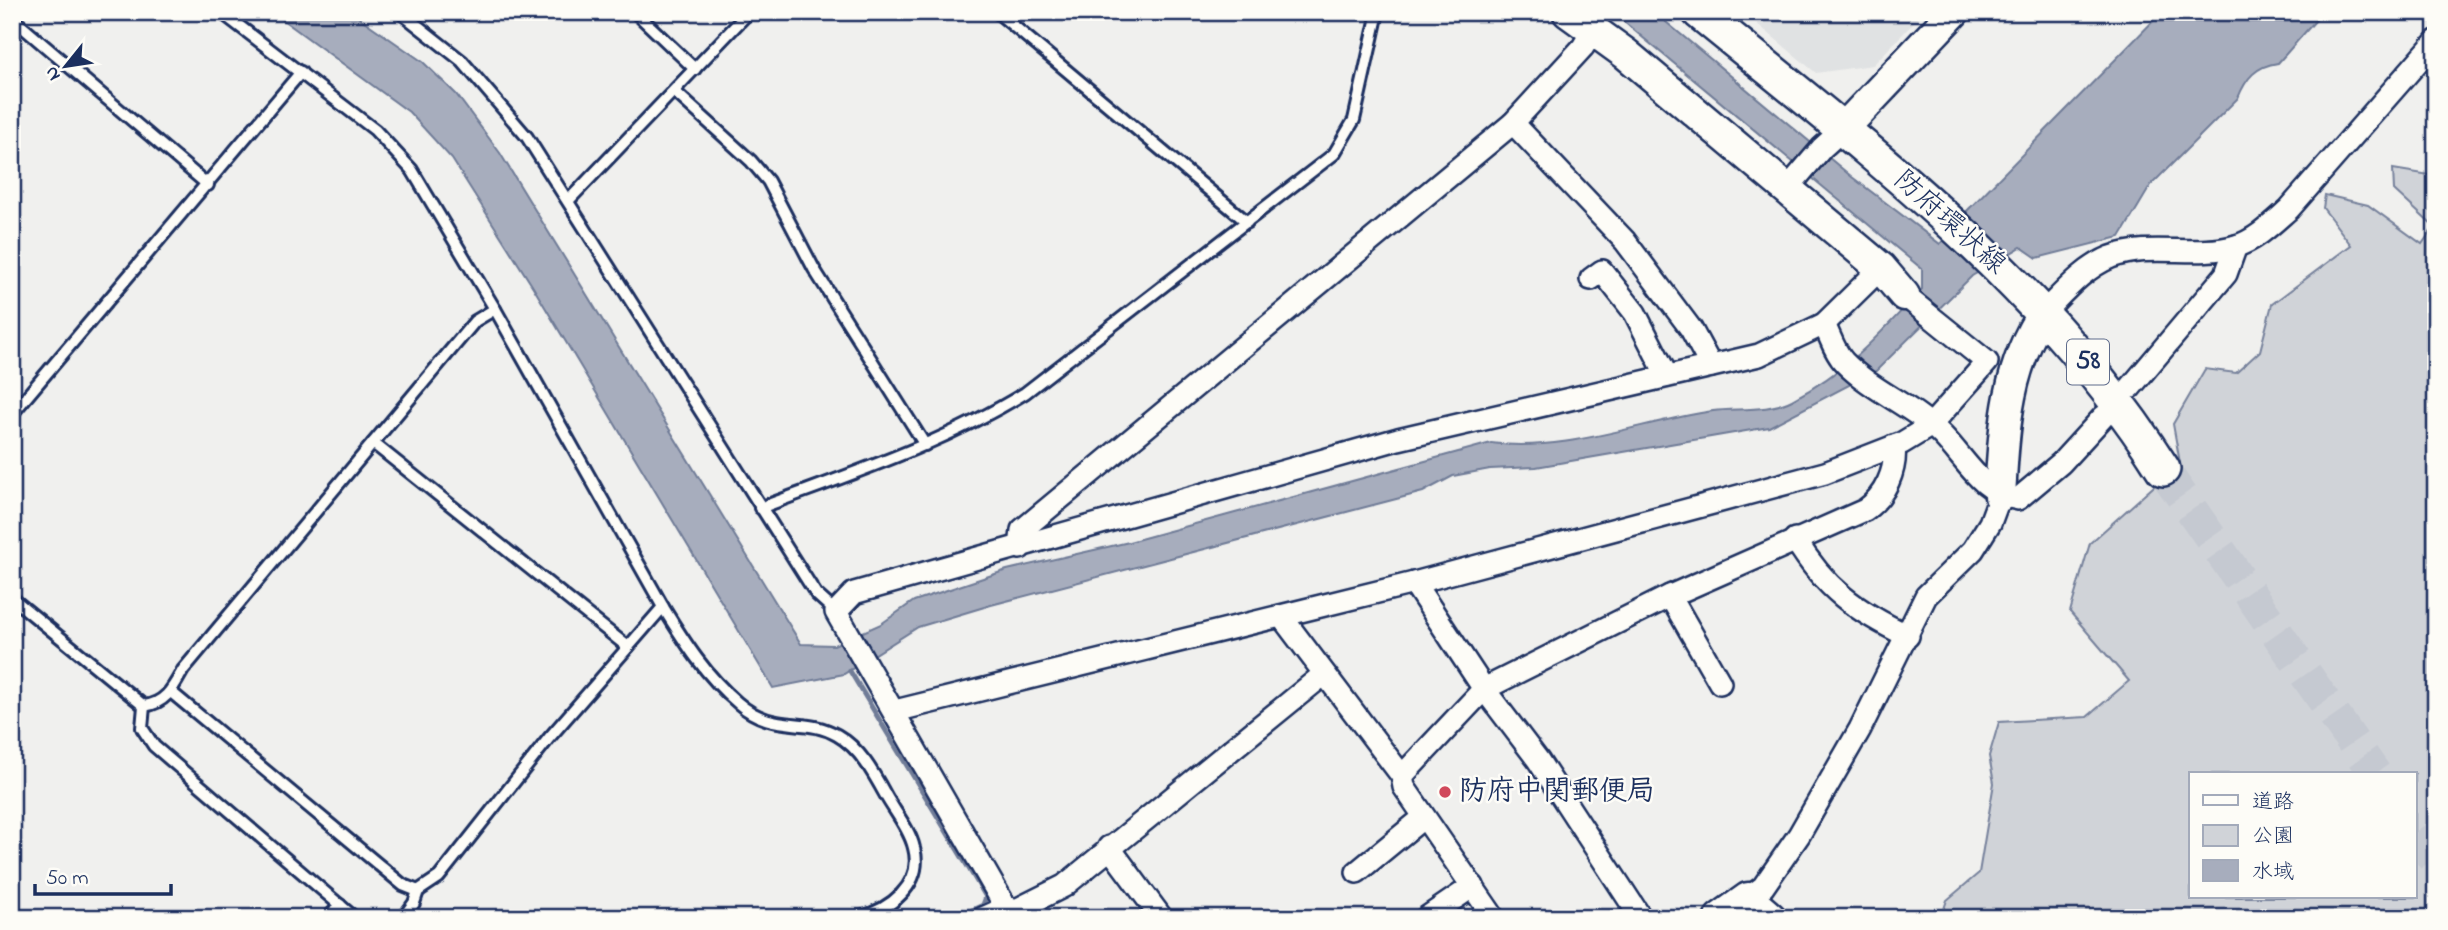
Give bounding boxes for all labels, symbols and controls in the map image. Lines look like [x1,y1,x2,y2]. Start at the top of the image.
north arrow [32,32,102,102]
text: N [38,61,68,86]
street label: 防府環状線 [1883,161,2015,285]
road number: 58 [2067,340,2109,384]
place label: 防府中関郵便局 [1459,772,1655,813]
legend [2189,772,2416,898]
marker: 防府中関郵便局 [1437,784,1453,800]
text: 道路 [2252,788,2294,818]
text: 公園 [2252,822,2294,852]
scale bar [35,853,172,897]
text: 水域 [2252,858,2294,888]
text: 50 m [46,864,89,894]

